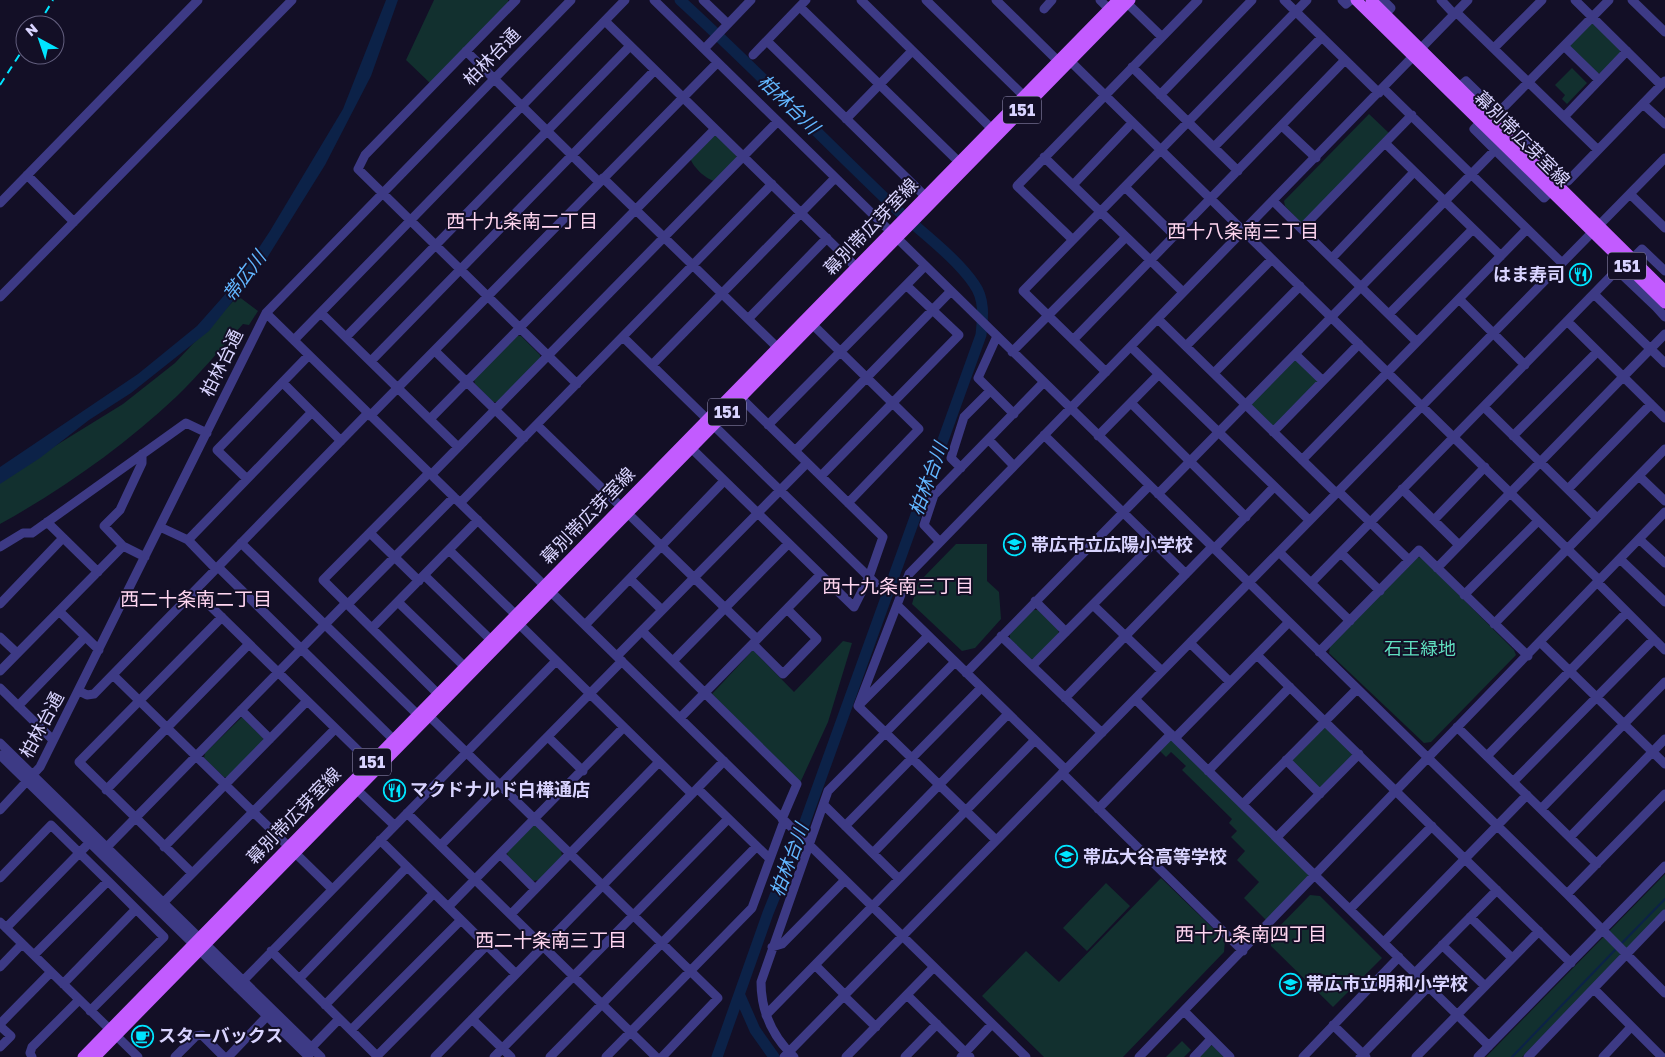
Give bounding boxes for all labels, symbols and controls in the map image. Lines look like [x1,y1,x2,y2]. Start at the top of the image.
north arrow [15,15,65,65]
text: N [22,20,41,40]
street label: 柏林台通 [458,23,524,90]
water label: 柏林台川 [754,69,826,140]
street label: 幕別帯広芽室線 [1470,86,1575,191]
road number: 151 [1003,96,1041,124]
street label: 幕別帯広芽室線 [819,173,922,279]
district label: 西十九条南二丁目 [446,209,598,232]
district label: 西十八条南三丁目 [1167,219,1319,242]
water label: 帯広川 [217,244,271,305]
road number: 151 [1608,252,1646,280]
place label: はま寿司 [1493,263,1565,285]
restaurant icon: はま寿司 [1569,263,1593,287]
street label: 柏林台通 [195,325,247,400]
road number: 151 [708,398,746,426]
water label: 柏林台川 [904,437,952,518]
street label: 幕別帯広芽室線 [536,462,639,568]
school or university icon: 帯広市立広陽小学校 [1003,533,1027,557]
place label: 帯広市立広陽小学校 [1031,533,1193,555]
district label: 西十九条南三丁目 [822,574,974,597]
district label: 西二十条南二丁目 [120,587,272,610]
park label: 石王緑地 [1384,637,1456,659]
street label: 柏林台通 [15,688,68,761]
road number: 151 [353,749,391,776]
street label: 幕別帯広芽室線 [242,762,345,868]
restaurant icon: マクドナルド白樺通店 [382,778,406,802]
place label: マクドナルド白樺通店 [410,778,590,800]
water label: 柏林台川 [765,818,813,899]
school or university icon: 帯広大谷高等学校 [1055,845,1079,869]
place label: 帯広大谷高等学校 [1083,845,1227,867]
district label: 西十九条南四丁目 [1175,922,1327,945]
district label: 西二十条南三丁目 [475,928,627,951]
school or university icon: 帯広市立明和小学校 [1278,972,1302,996]
place label: 帯広市立明和小学校 [1306,972,1468,994]
cafe icon: スターバックス [130,1024,154,1048]
place label: スターバックス [158,1024,283,1046]

